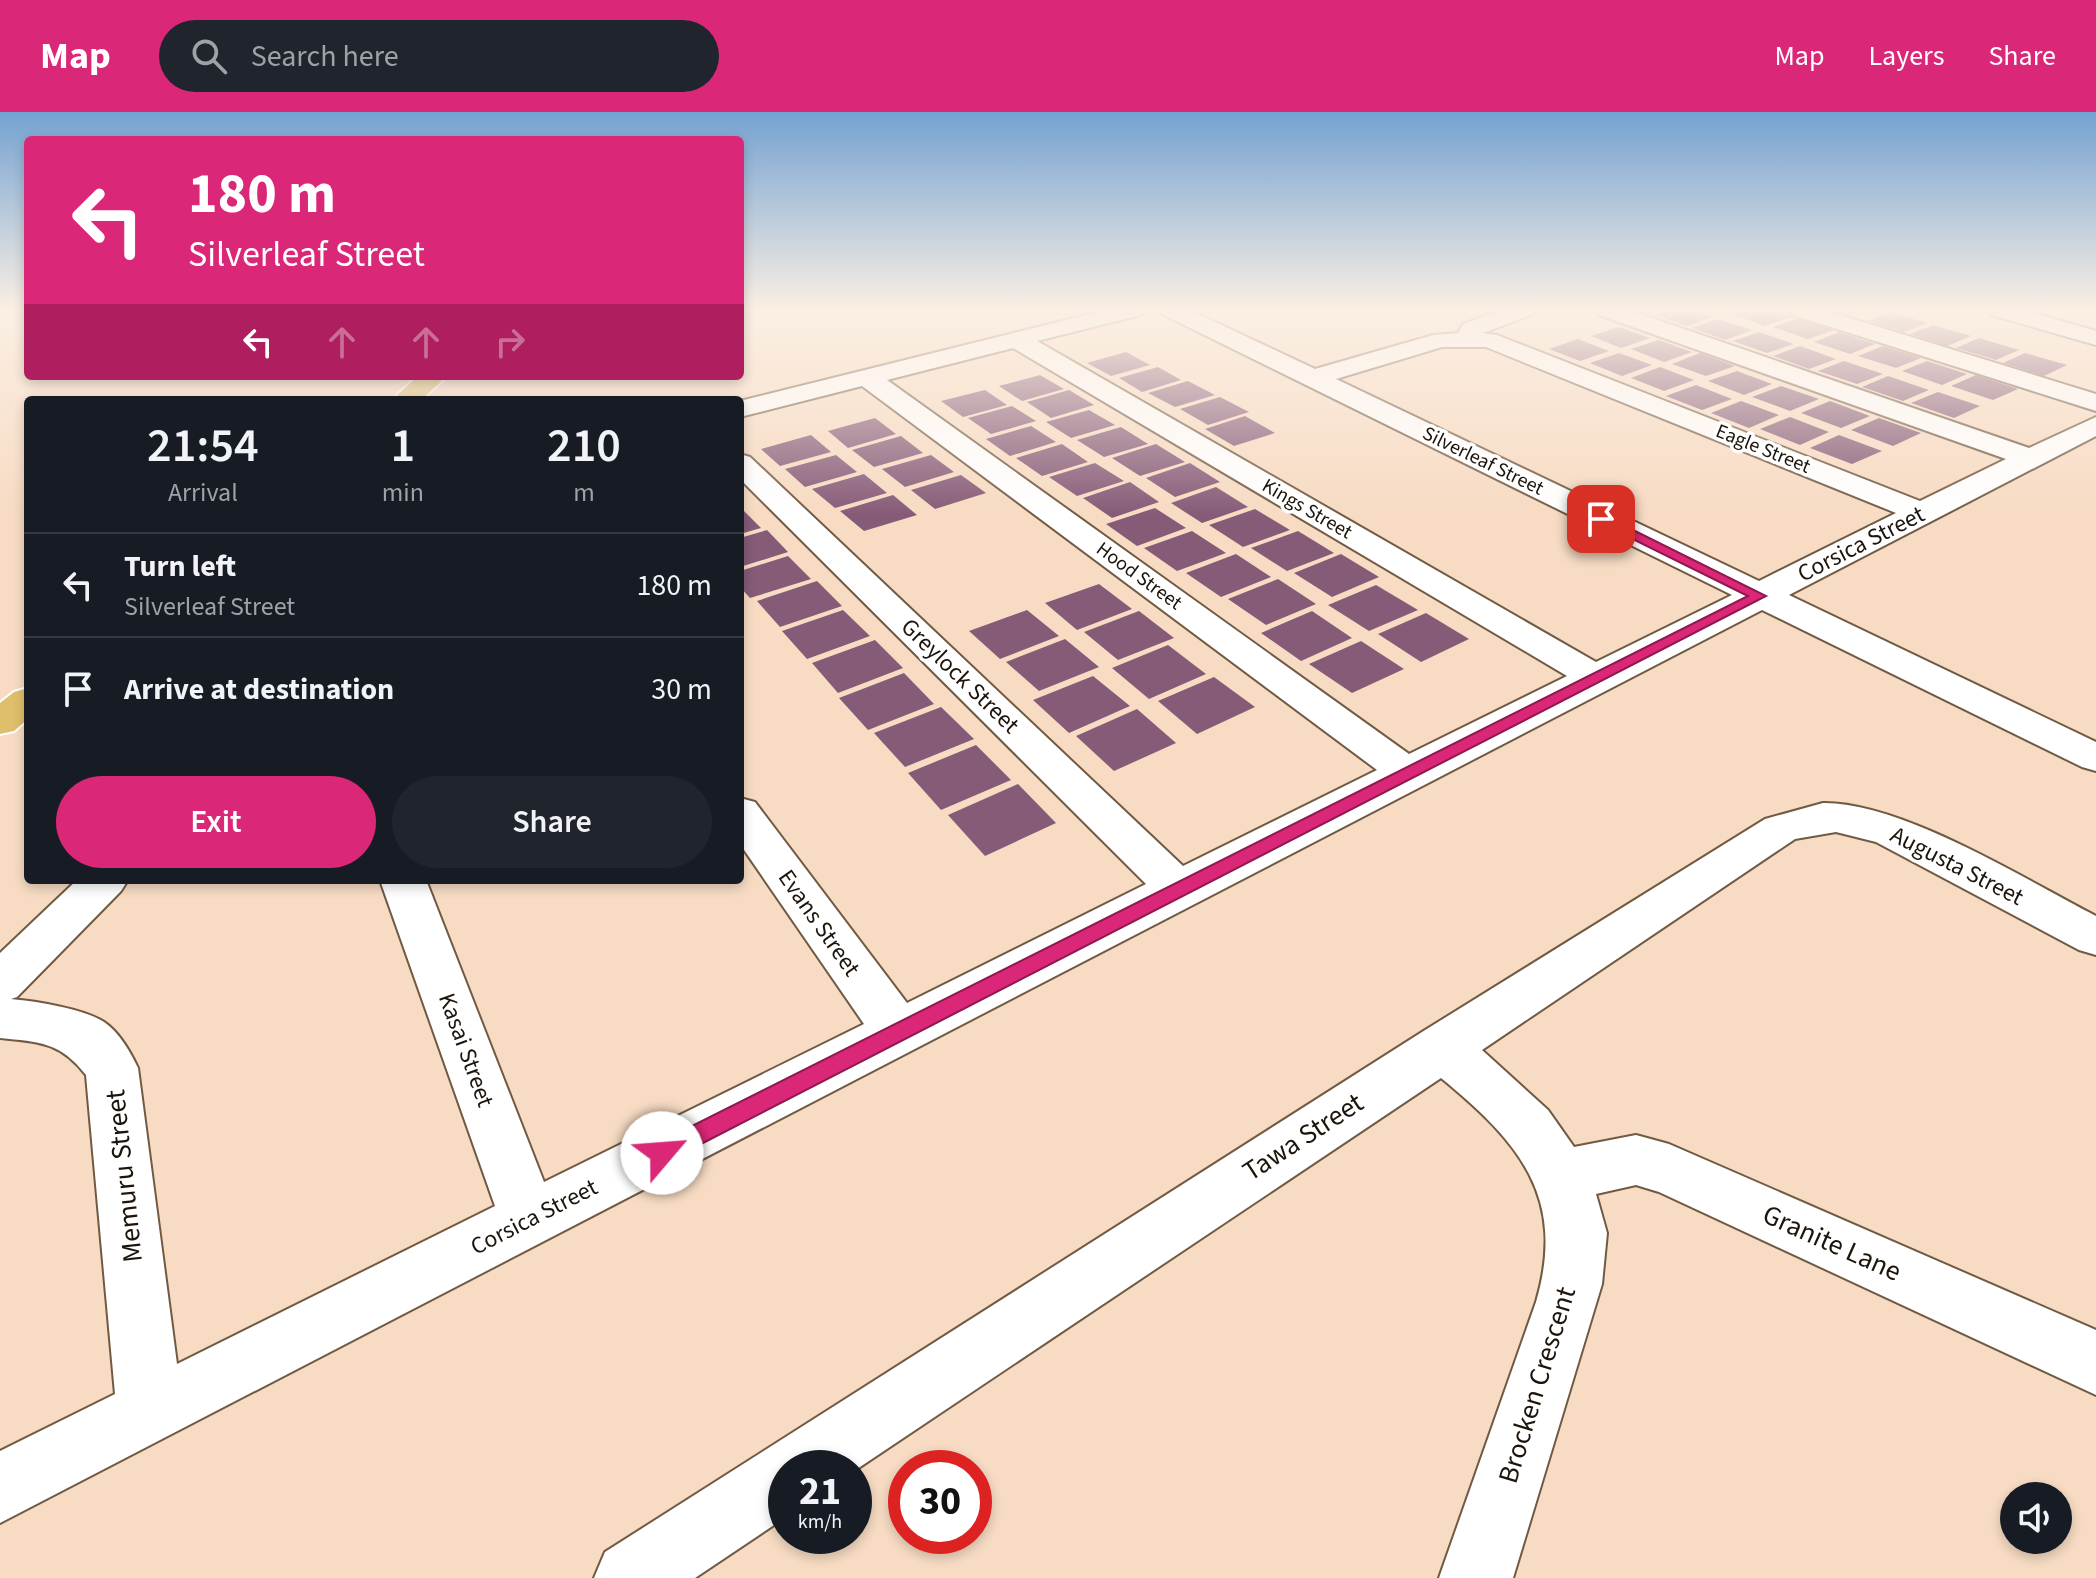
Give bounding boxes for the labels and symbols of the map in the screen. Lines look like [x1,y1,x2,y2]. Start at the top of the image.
street label: Eagle Street [1711,417,1815,481]
street label: Silverleaf Street [1418,420,1548,503]
street label: Kings Street [1257,472,1358,546]
pin [1567,485,1635,553]
street label: Corsica Street [1791,497,1931,591]
street label: Hood Street [1090,535,1188,617]
street label: Greylock Street [893,610,1027,742]
street label: Augusta Street [1884,817,2030,915]
street label: Evans Street [769,862,869,984]
street label: Kasai Street [429,988,503,1112]
street label: Tawa Street [1235,1083,1372,1191]
street label: Memuru Street [95,1087,153,1264]
position arrow [620,1111,704,1195]
street label: Corsica Street [464,1170,604,1264]
street label: Granite Lane [1756,1195,1908,1291]
street label: Brocken Crescent [1488,1281,1586,1488]
speed limit sign: 30 [888,1450,992,1554]

